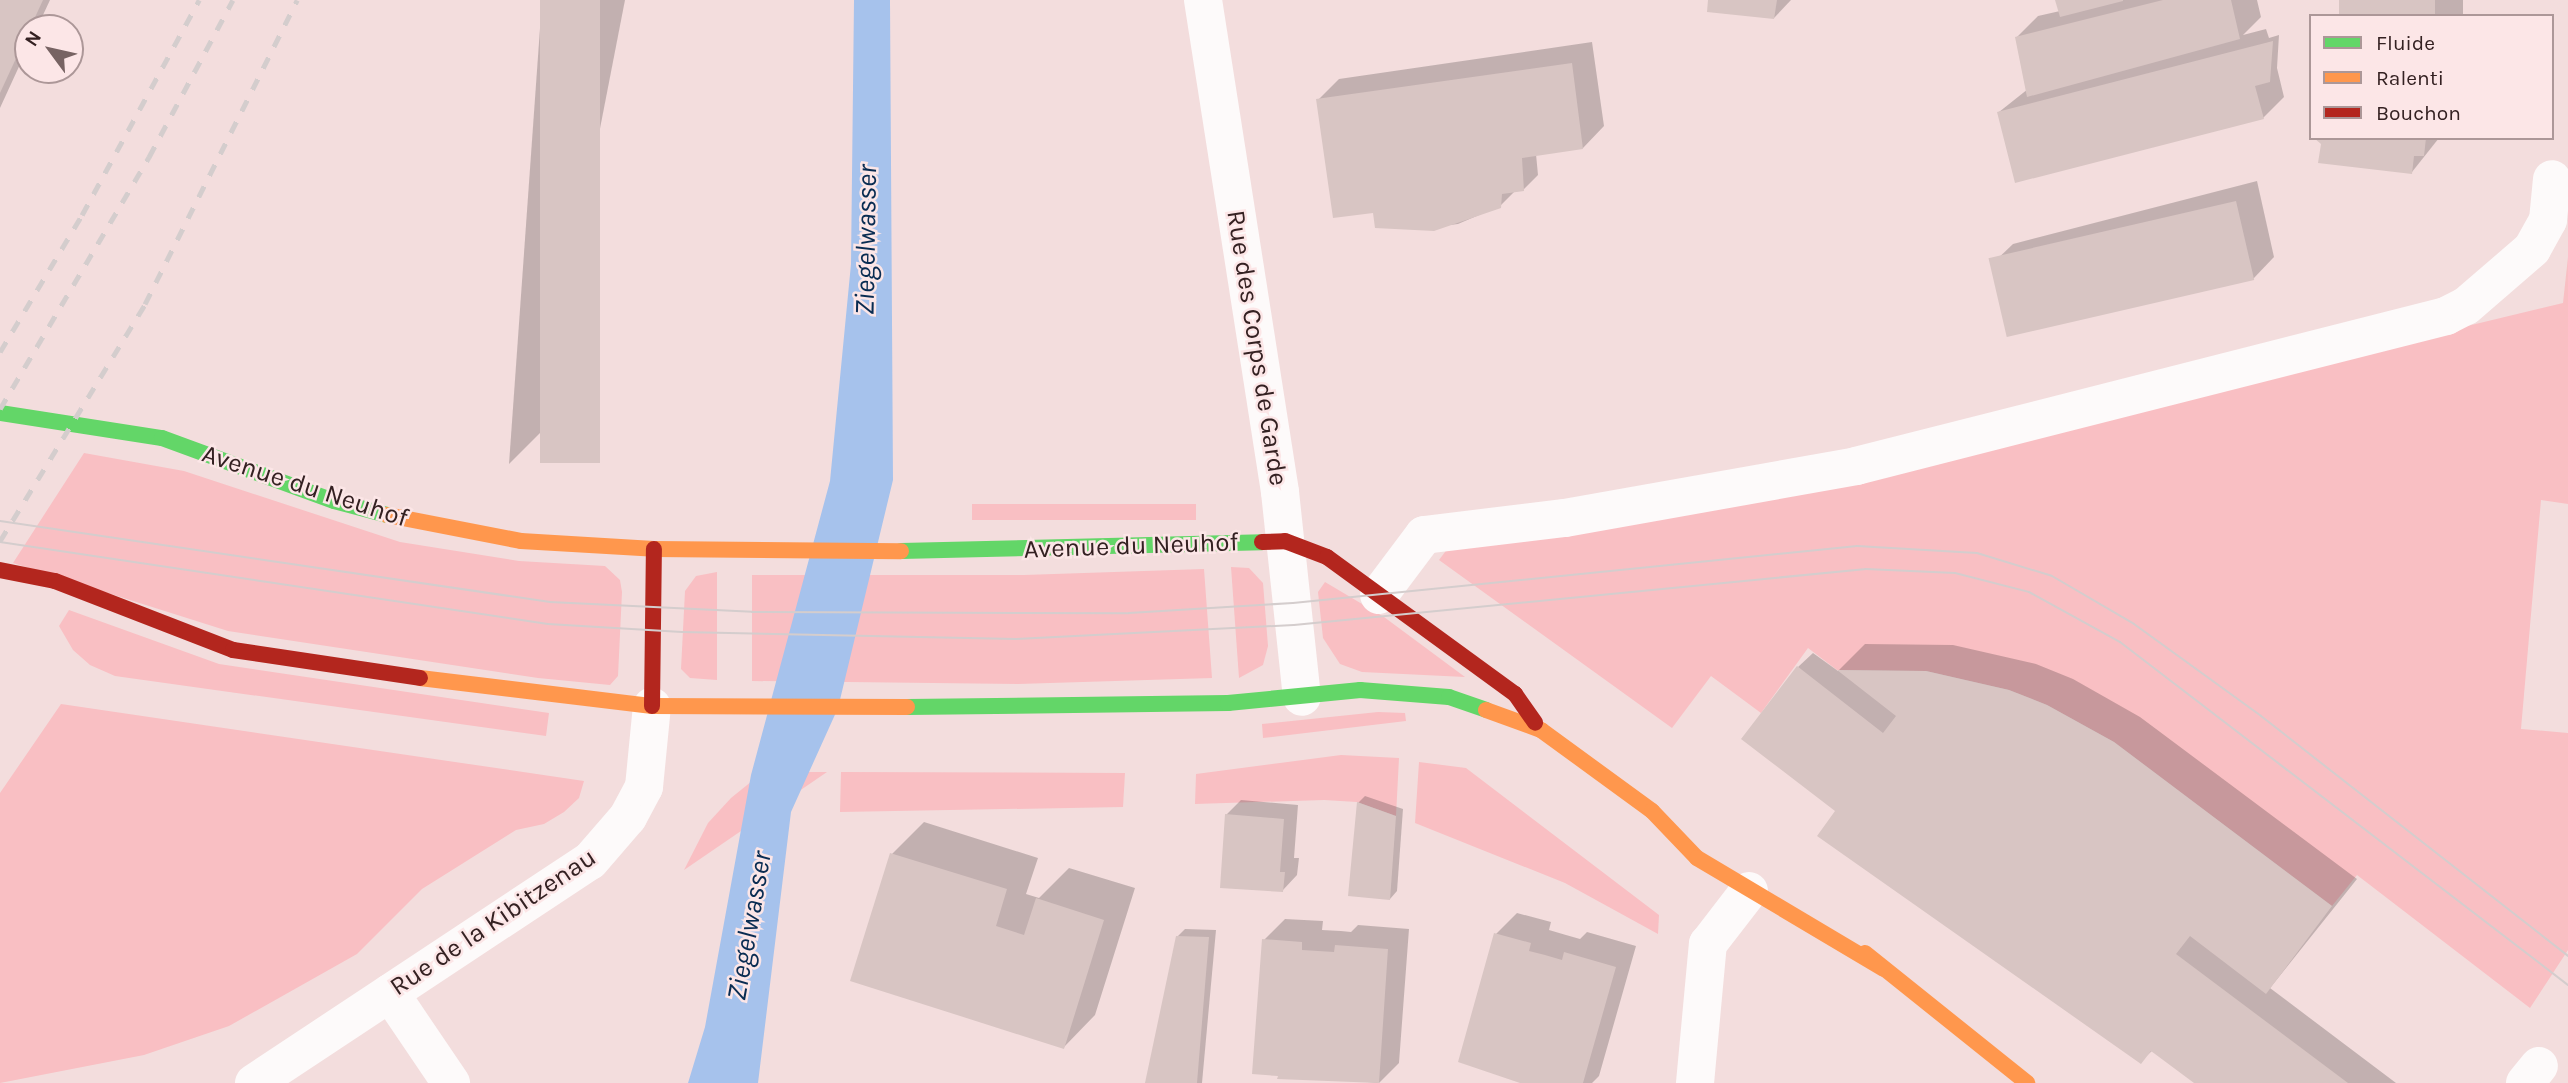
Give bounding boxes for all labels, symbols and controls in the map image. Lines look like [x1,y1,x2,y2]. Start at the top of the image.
north arrow [14,14,84,84]
legend [2309,14,2554,140]
text: N [20,27,46,50]
text: Fluide [2376,31,2435,55]
text: Ralenti [2376,66,2444,90]
text: Bouchon [2376,101,2461,125]
water label: Ziegelwasser [848,164,884,316]
street label: Rue des Corps de Garde [1220,208,1294,488]
street label: Avenue du Neuhof [198,438,412,534]
street label: Avenue du Neuhof [1023,527,1239,565]
street label: Rue de la Kibitzenau [384,841,602,1003]
water label: Ziegelwasser [719,849,779,1003]

